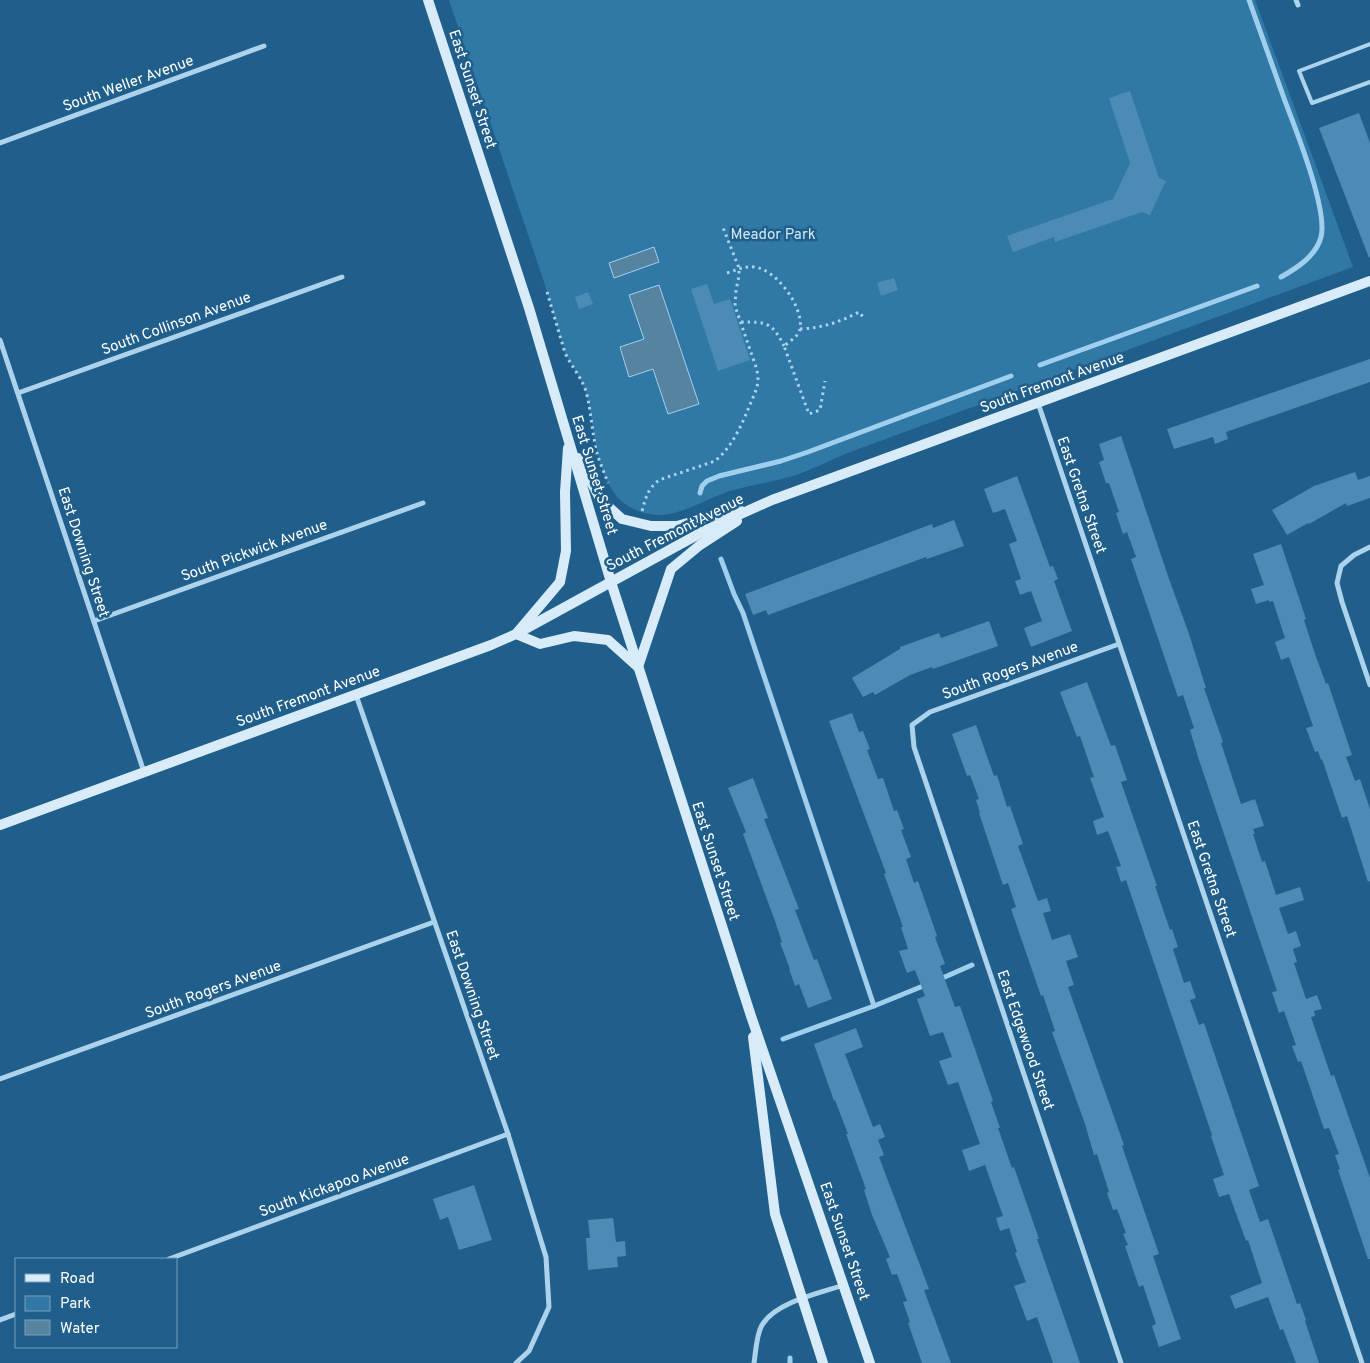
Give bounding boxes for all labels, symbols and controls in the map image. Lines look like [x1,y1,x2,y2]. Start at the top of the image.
street label: East Sunset Street [443,27,500,151]
street label: South Weller Avenue [60,52,197,117]
park label: Meador Park [730,226,816,245]
street label: South Collinson Avenue [99,288,254,360]
street label: South Fremont Avenue [978,348,1127,418]
street label: East Sunset Street [566,413,621,538]
street label: East Gretna Street [1052,434,1110,557]
street label: East Downing Street [53,485,113,620]
street label: South Fremont Avenue [604,490,748,576]
street label: South Pickwick Avenue [179,516,330,587]
street label: South Rogers Avenue [940,638,1081,705]
street label: South Fremont Avenue [234,662,383,732]
street label: East Sunset Street [686,799,743,923]
street label: East Gretna Street [1182,818,1240,941]
street label: East Downing Street [440,928,503,1063]
street label: South Rogers Avenue [143,957,284,1024]
street label: East Edgewood Street [992,968,1058,1113]
street label: South Kickapoo Avenue [257,1150,412,1222]
street label: East Sunset Street [814,1180,873,1303]
legend [15,1258,178,1348]
text: Road [60,1270,95,1289]
text: Park [60,1295,91,1314]
text: Water [60,1320,100,1339]

